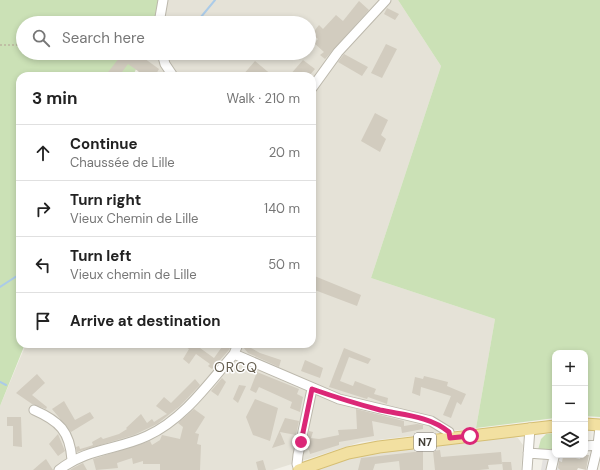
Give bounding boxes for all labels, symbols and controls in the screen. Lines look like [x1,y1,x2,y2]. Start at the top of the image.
search box [16,16,316,60]
icon: search [30,27,52,49]
text: Search here [62,28,145,48]
text: 3 min [32,87,77,109]
text: Walk · 210 m [227,90,300,107]
text: Continue [70,134,138,154]
icon: ahead [32,142,54,164]
text: 20 m [269,144,300,161]
text: Chaussée de Lille [70,154,175,171]
text: Turn right [70,190,141,210]
icon: right [32,198,54,220]
text: 140 m [264,200,300,217]
text: Vieux Chemin de Lille [70,210,199,227]
text: Turn left [70,246,131,266]
icon: left [32,254,54,276]
text: 50 m [268,256,300,273]
text: Vieux chemin de Lille [70,266,197,283]
icon: arrive [32,310,54,332]
text: Arrive at destination [70,311,221,331]
map controls [552,350,588,458]
button: + [552,350,588,386]
district label: ORCQ [214,358,258,376]
button: − [552,386,588,422]
button: layers [552,422,588,458]
route start [461,427,479,445]
route end [292,433,310,451]
road number: N7 [414,433,436,451]

